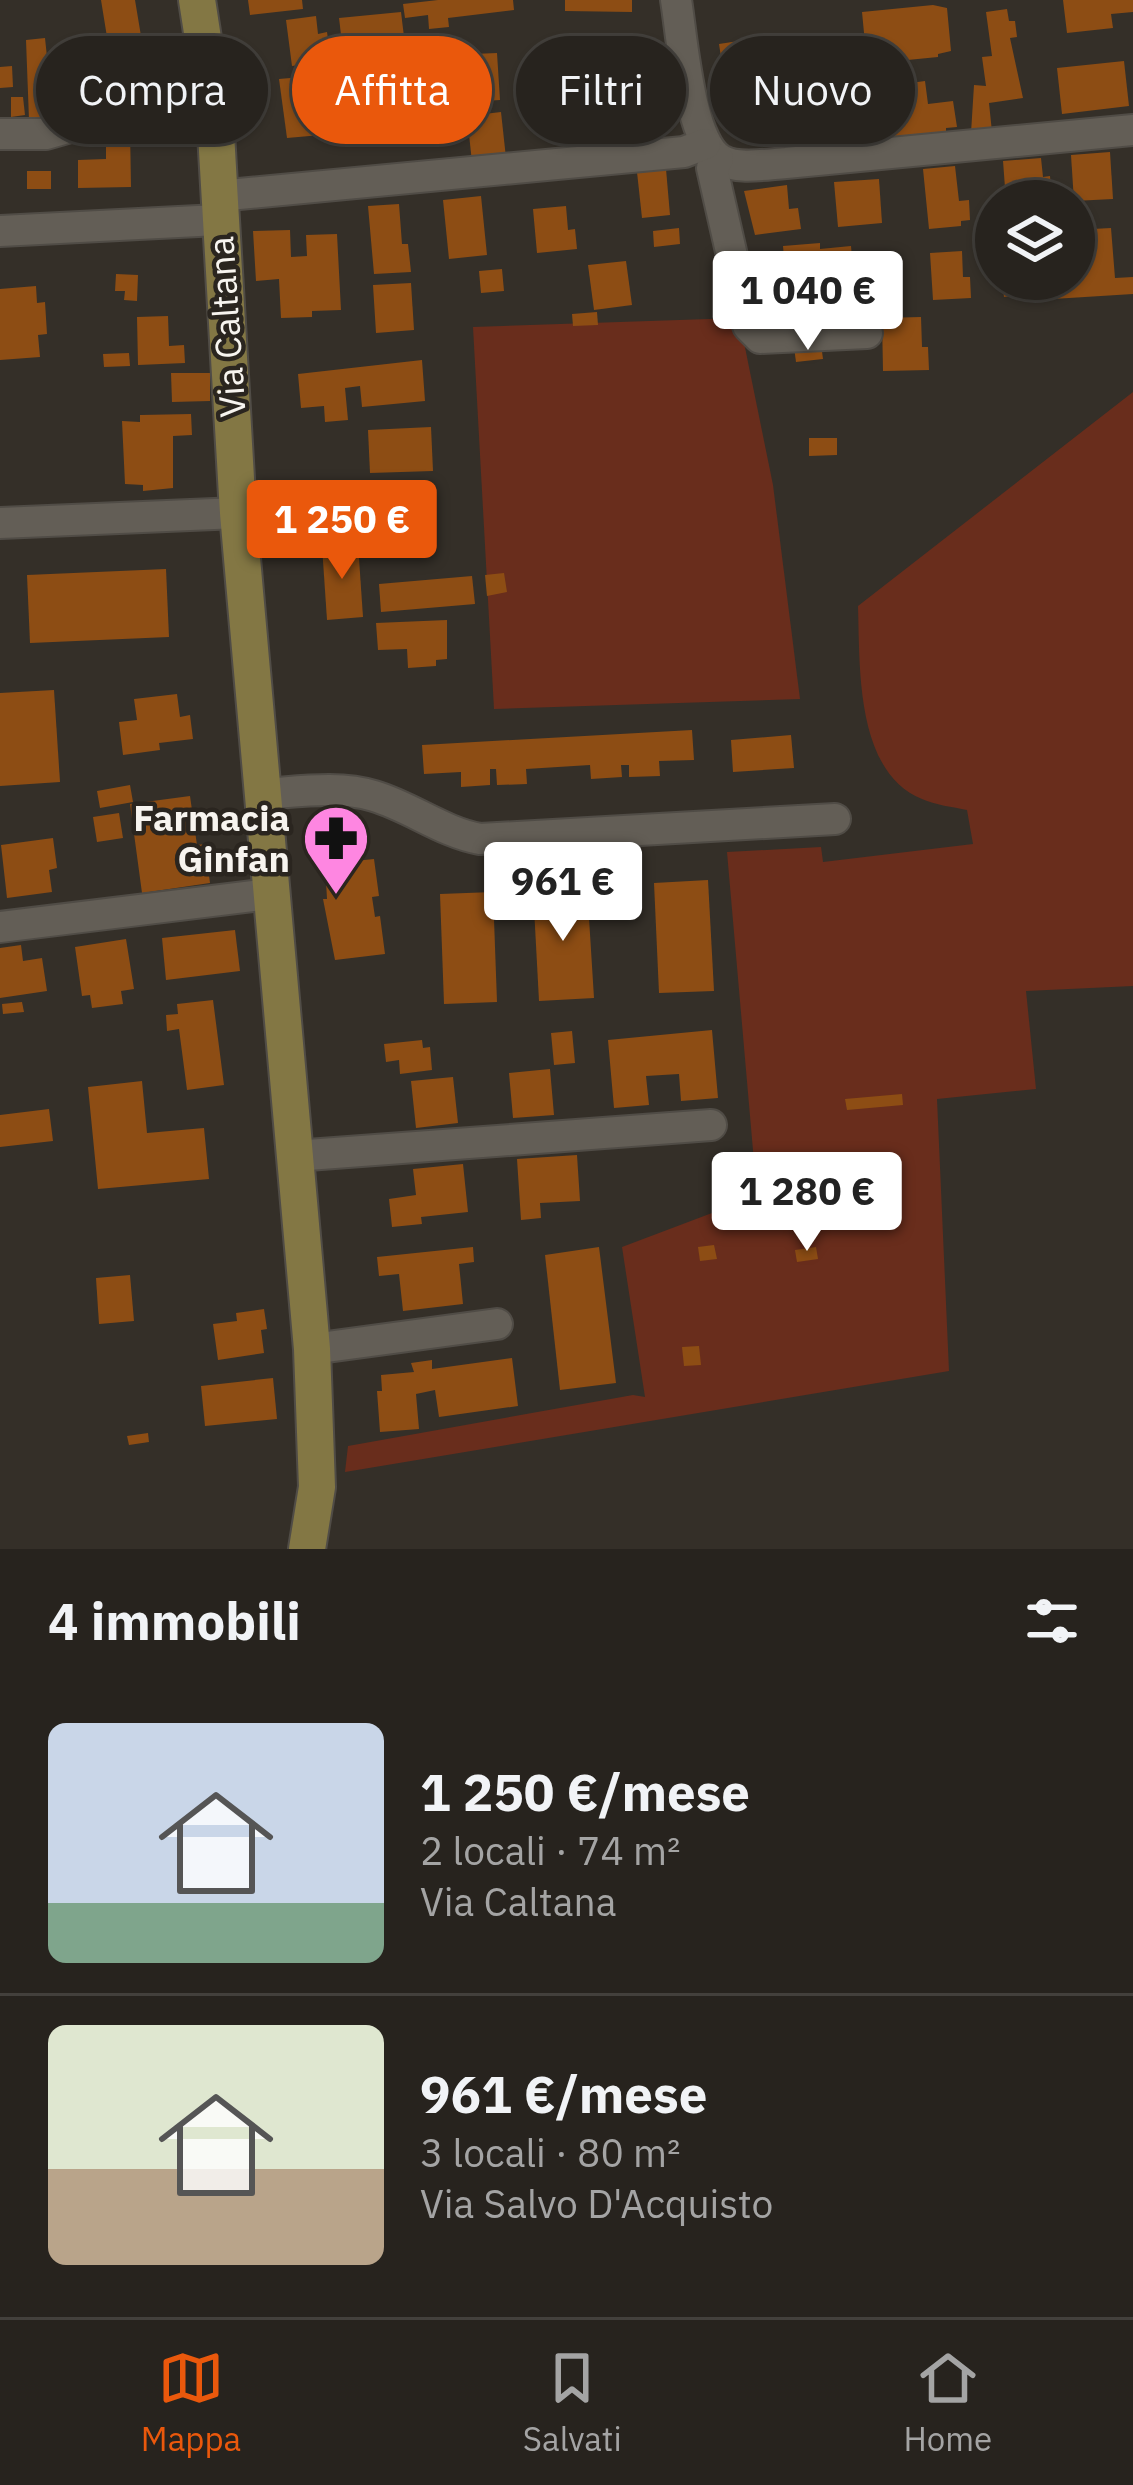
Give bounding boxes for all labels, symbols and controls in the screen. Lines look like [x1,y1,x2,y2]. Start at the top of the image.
chip: Compra [36,36,268,144]
chip: Affitta [292,36,492,144]
chip: Filtri [516,36,686,144]
chip: Nuovo [710,36,915,144]
map controls [975,180,1095,300]
button: layers [975,180,1095,300]
street label: Via Caltana [196,235,256,419]
pin: 1 040 € [697,251,919,353]
text: 1 040 € [740,264,876,315]
pin: 1 250 € [231,480,453,582]
text: 1 250 € [274,493,410,544]
place label: Farmacia Ginfan [133,794,290,882]
pharmacy icon: Farmacia Ginfan [301,803,371,897]
pin: 961 € [479,842,647,944]
text: 961 € [511,855,615,906]
pin: 1 280 € [696,1152,918,1254]
text: 1 280 € [739,1165,875,1216]
text: 4 immobili [48,1588,301,1654]
icon: filters [1019,1588,1085,1654]
text: 1 250 €/mese [420,1759,750,1825]
icon: home [144,1771,288,1915]
text: 2 locali · 74 m² [420,1825,681,1876]
text: Via Caltana [420,1876,616,1927]
text: 961 €/mese [420,2061,707,2127]
icon: home [144,2073,288,2217]
text: 3 locali · 80 m² [420,2127,681,2178]
text: Via Salvo D'Acquisto [420,2178,773,2229]
tab: Mappa [141,2345,241,2460]
tab: Salvati [523,2345,622,2460]
tab: Home [903,2345,992,2460]

